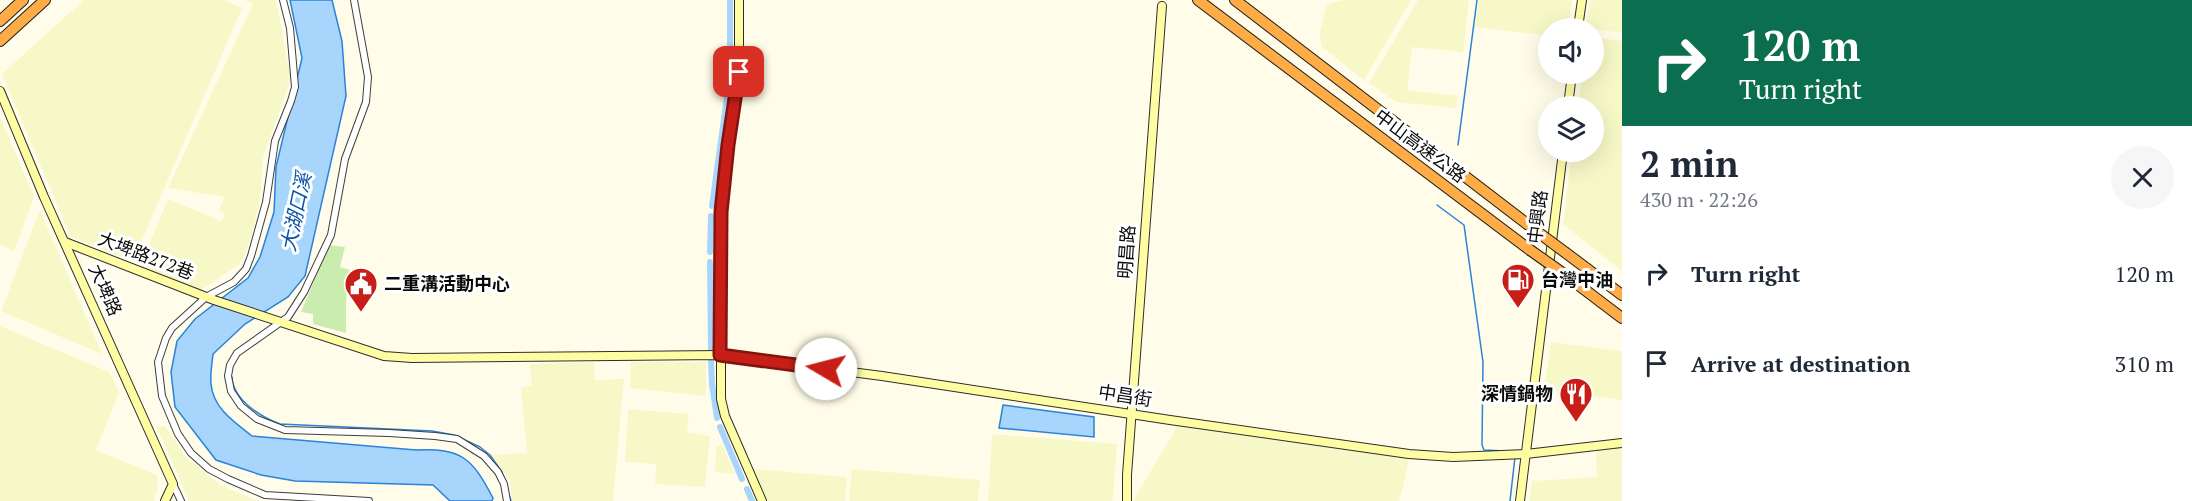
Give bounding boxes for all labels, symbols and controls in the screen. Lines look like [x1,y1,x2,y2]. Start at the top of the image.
text: 120 m [1739,17,1860,73]
map controls [1538,18,1604,162]
button: sound [1538,18,1604,84]
icon: right [1640,24,1718,102]
pin [713,46,764,97]
icon: arrive [722,55,755,88]
text: Turn right [1739,71,1862,107]
button: layers [1538,96,1604,162]
street label: 中山高速公路 [1370,103,1471,187]
text: 2 min [1640,140,1738,187]
button: close [2111,146,2174,209]
water label: 大湖口溪 [274,167,318,254]
text: 430 m · 22:26 [1640,186,1758,213]
street label: 中興路 [1522,189,1552,245]
street label: 明昌路 [1112,224,1140,280]
street label: 大埤路272巷 [95,226,198,284]
icon: right [1640,257,1673,290]
text: Turn right [1691,259,1800,288]
text: 120 m [2114,259,2174,288]
street label: 大埤路 [84,260,128,319]
fuel station icon: 台灣中油 [1500,262,1536,309]
public building icon: 二重溝活動中心 [343,266,379,313]
place label: 台灣中油 [1541,267,1613,291]
place label: 二重溝活動中心 [384,271,510,295]
position arrow [794,337,858,401]
icon: arrive [1640,347,1673,380]
text: Arrive at destination [1691,349,1910,378]
text: 310 m [2114,349,2174,378]
restaurant icon: 深情鍋物 [1558,376,1594,423]
street label: 中昌街 [1097,379,1154,411]
place label: 深情鍋物 [1481,381,1553,405]

